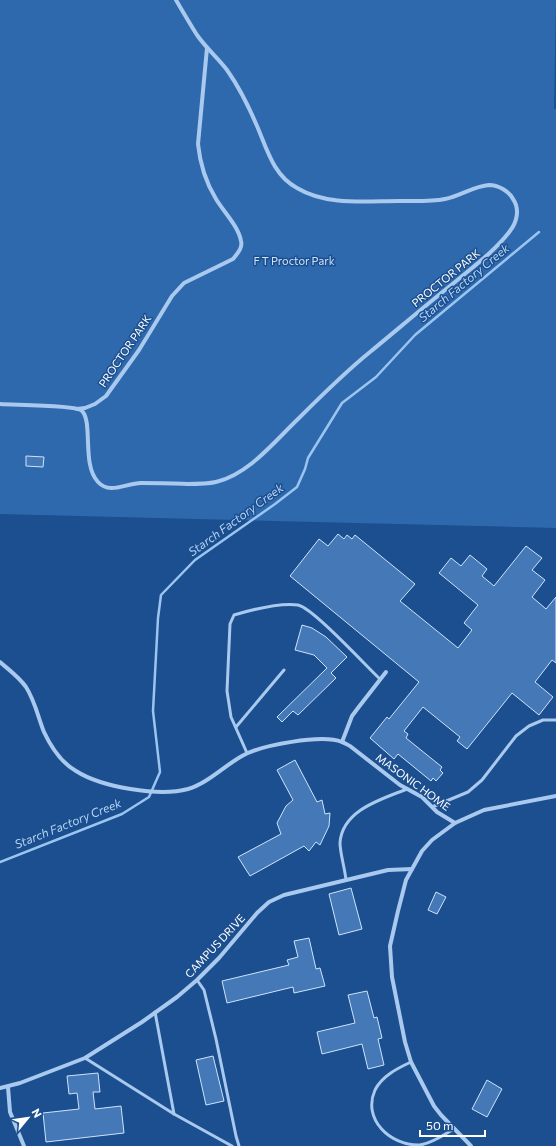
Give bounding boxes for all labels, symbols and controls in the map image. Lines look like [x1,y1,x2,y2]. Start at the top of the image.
water label: Starch Factory Creek [415,240,512,324]
street label: PROCTOR PARK [409,246,483,309]
park label: F T Proctor Park [253,254,335,267]
street label: PROCTOR PARK [96,312,154,389]
water label: Starch Factory Creek [185,480,286,558]
street label: MASONIC HOME [374,750,453,813]
water label: Starch Factory Creek [12,795,124,851]
street label: CAMPUS DRIVE [182,911,247,980]
north arrow [8,1098,48,1138]
text: N [29,1106,45,1120]
scale bar [420,1112,485,1138]
text: 50 m [426,1118,454,1132]

